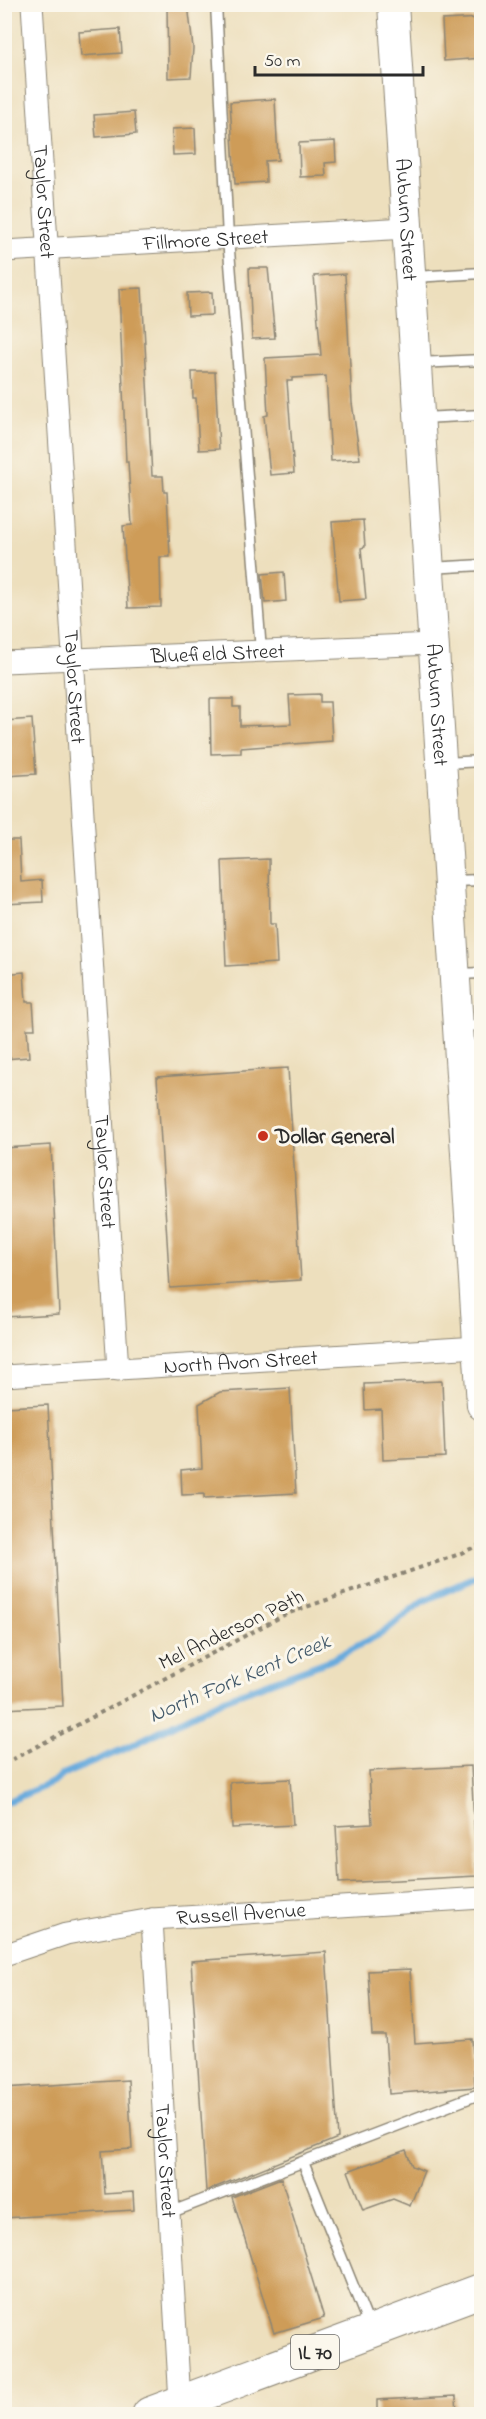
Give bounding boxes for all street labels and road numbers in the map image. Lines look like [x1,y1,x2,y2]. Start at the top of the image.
street label: Taylor Street [23,144,61,260]
street label: Auburn Street [386,157,424,282]
street label: Fillmore Street [141,223,269,260]
street label: Taylor Street [54,629,92,745]
street label: Bluefield Street [149,637,286,673]
street label: Auburn Street [417,642,454,767]
street label: Taylor Street [84,1114,122,1230]
street label: North Avon Street [163,1344,319,1383]
street label: Mel Anderson Path [154,1583,310,1679]
street label: Russell Avenue [176,1896,307,1934]
street label: Taylor Street [145,2103,182,2219]
road number: IL 70 [291,2335,339,2369]

